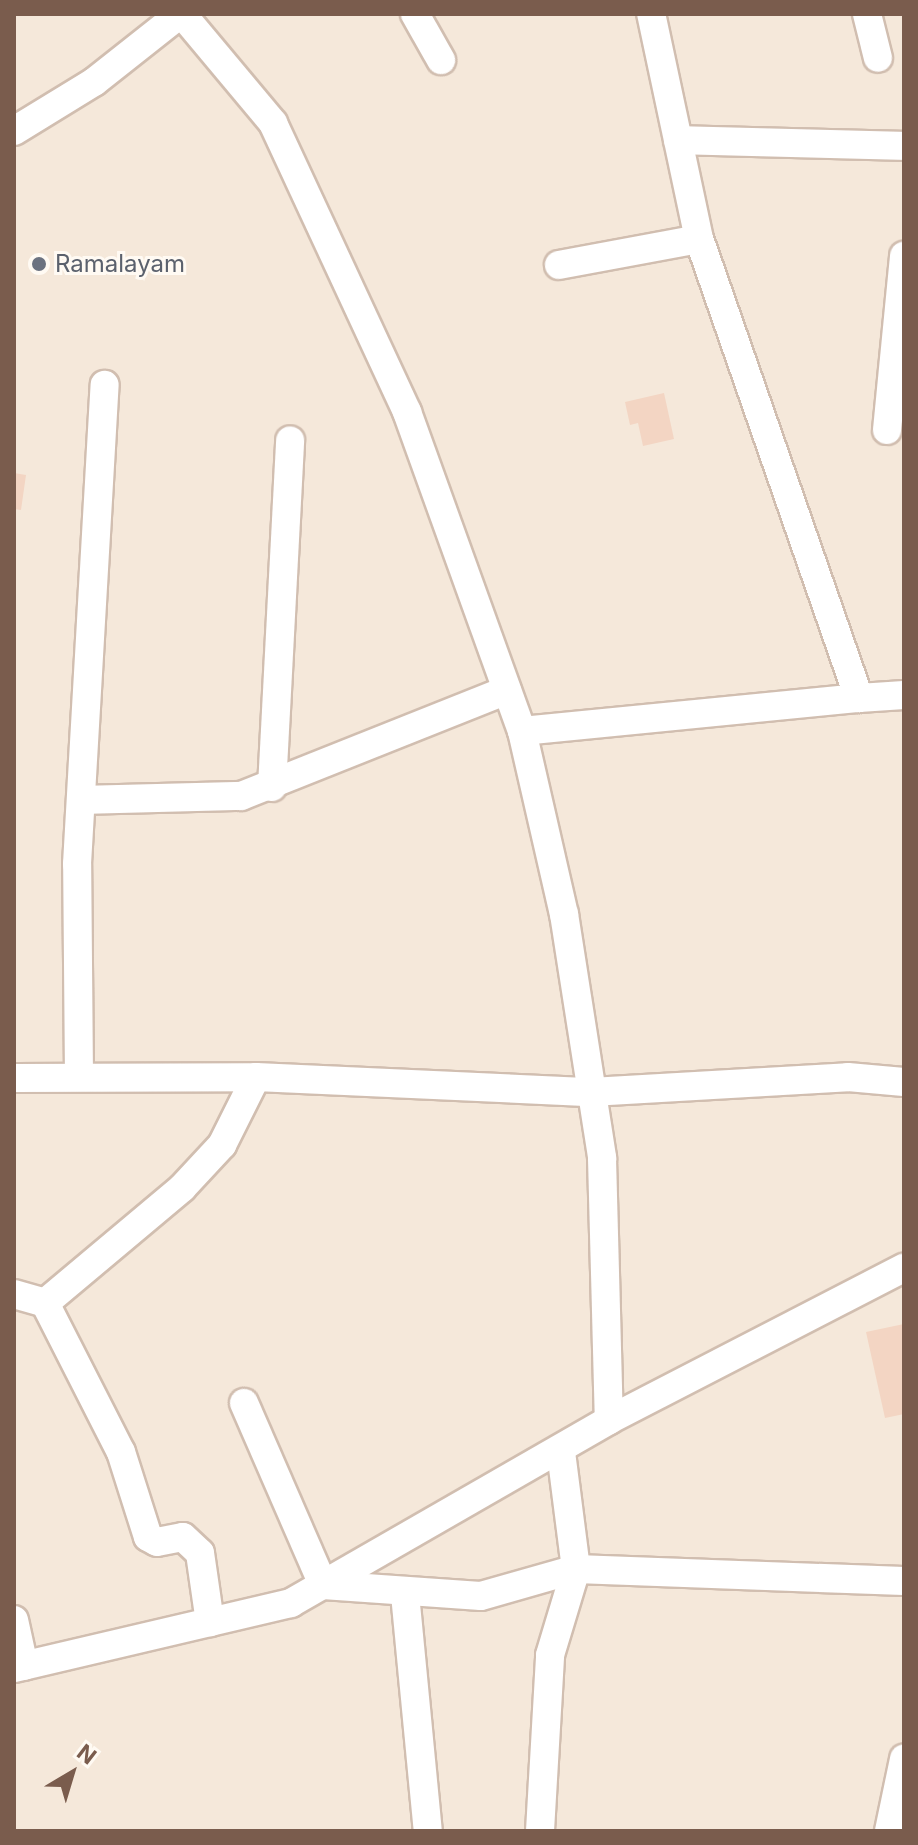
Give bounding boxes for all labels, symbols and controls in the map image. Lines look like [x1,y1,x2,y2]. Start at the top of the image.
place label: Ramalayam [55,250,185,278]
marker: Ramalayam [30,255,48,273]
north arrow [32,1733,112,1813]
text: N [72,1739,101,1769]

